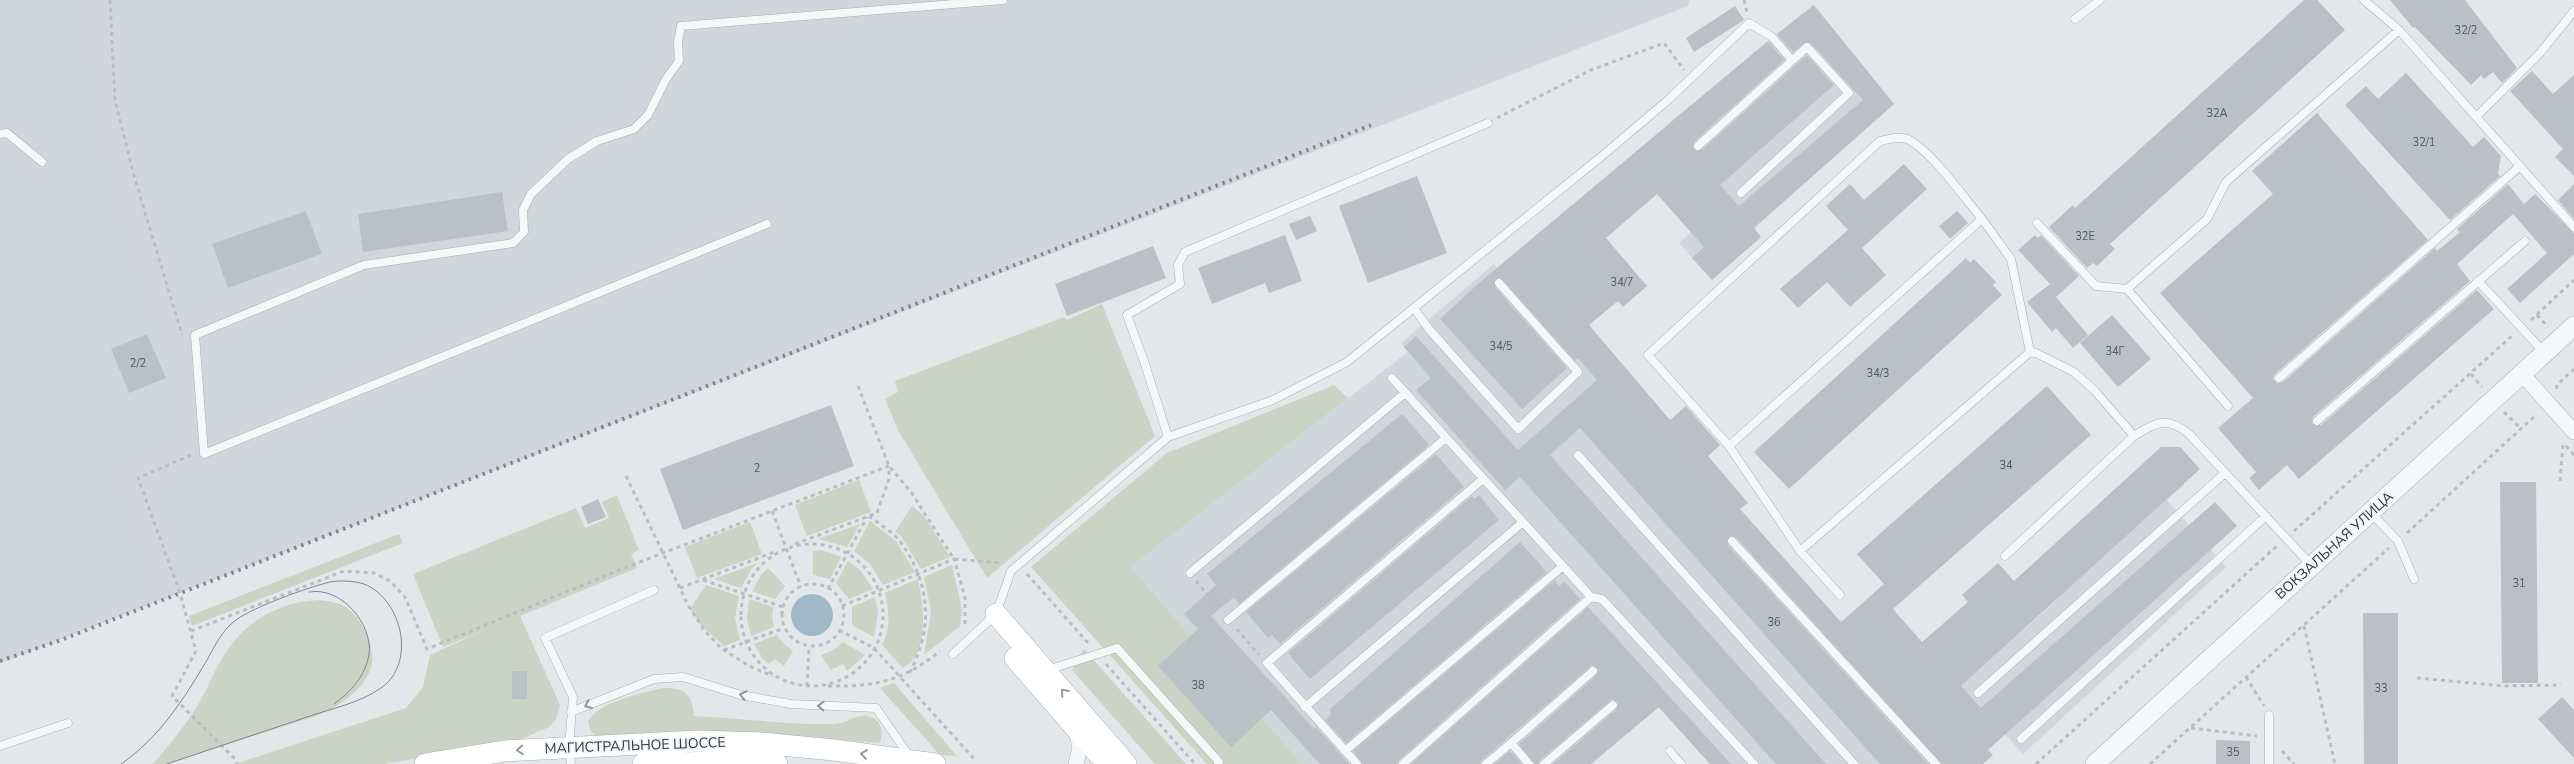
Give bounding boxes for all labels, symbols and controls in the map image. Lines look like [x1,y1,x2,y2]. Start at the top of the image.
house number: 32/2 [2455,23,2477,38]
house number: 32А [2206,106,2228,121]
house number: 32/1 [2413,135,2435,150]
house number: 32Е [2075,229,2095,244]
house number: 34/7 [1611,275,1633,290]
house number: 34/5 [1490,339,1513,354]
house number: 34Г [2105,344,2125,359]
house number: 2/2 [130,356,146,371]
house number: 34/3 [1867,366,1889,381]
house number: 34 [1999,458,2013,473]
house number: 2 [754,461,760,476]
street label: ВОКЗАЛЬНАЯ УЛИЦА [2271,487,2398,604]
house number: 31 [2512,576,2526,591]
house number: 36 [1767,615,1781,630]
house number: 38 [1191,678,1205,693]
house number: 33 [2374,681,2388,696]
one-way arrow [1061,689,1070,698]
one-way arrow [738,690,747,701]
one-way arrow [584,698,593,709]
one-way arrow [817,700,825,711]
street label: МАГИСТРАЛЬНОЕ ШОССЕ [544,733,726,758]
one-way arrow [516,745,524,756]
house number: 35 [2226,745,2240,760]
one-way arrow [860,749,868,760]

